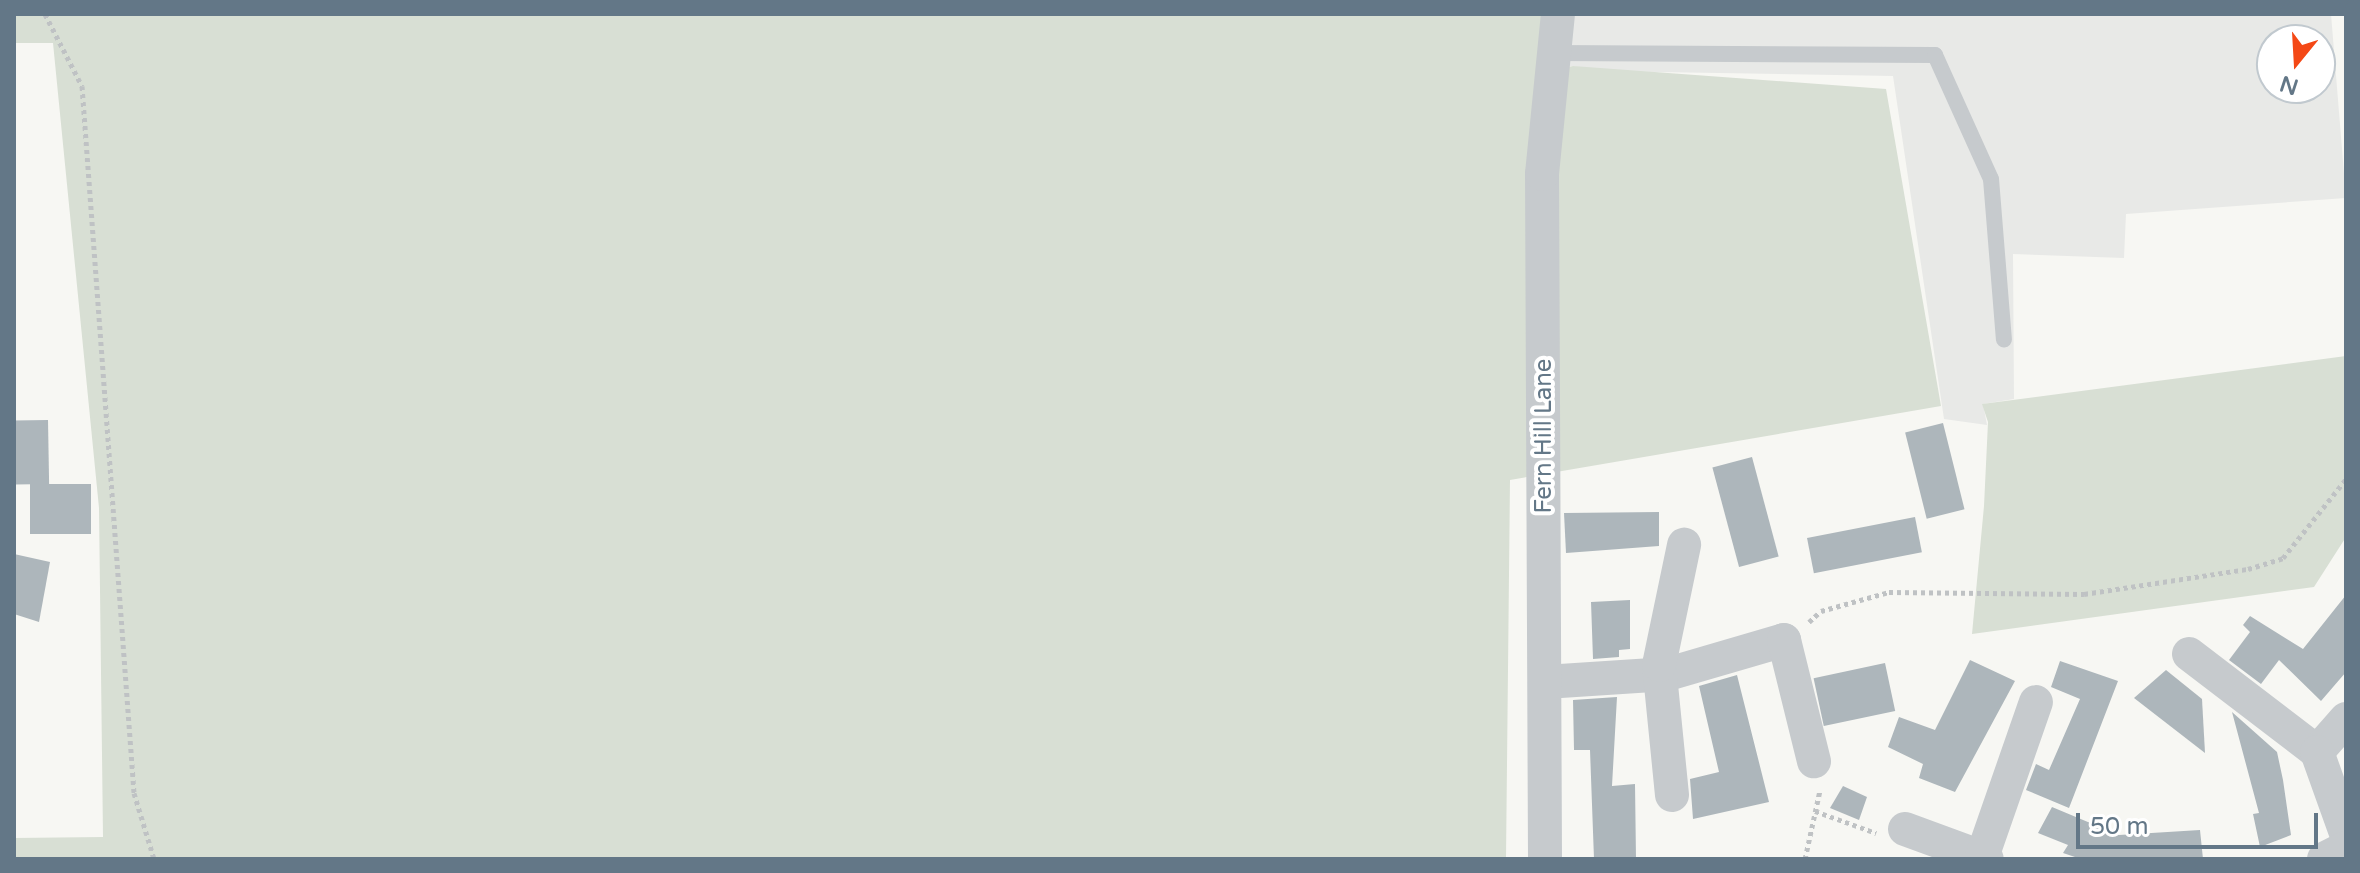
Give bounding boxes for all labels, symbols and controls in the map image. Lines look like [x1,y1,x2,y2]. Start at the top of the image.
north arrow [2256,24,2336,104]
text: N [2277,70,2302,100]
street label: Fern Hill Lane [1530,359,1558,513]
scale bar [2080,797,2322,847]
text: 50 m [2090,812,2148,841]

